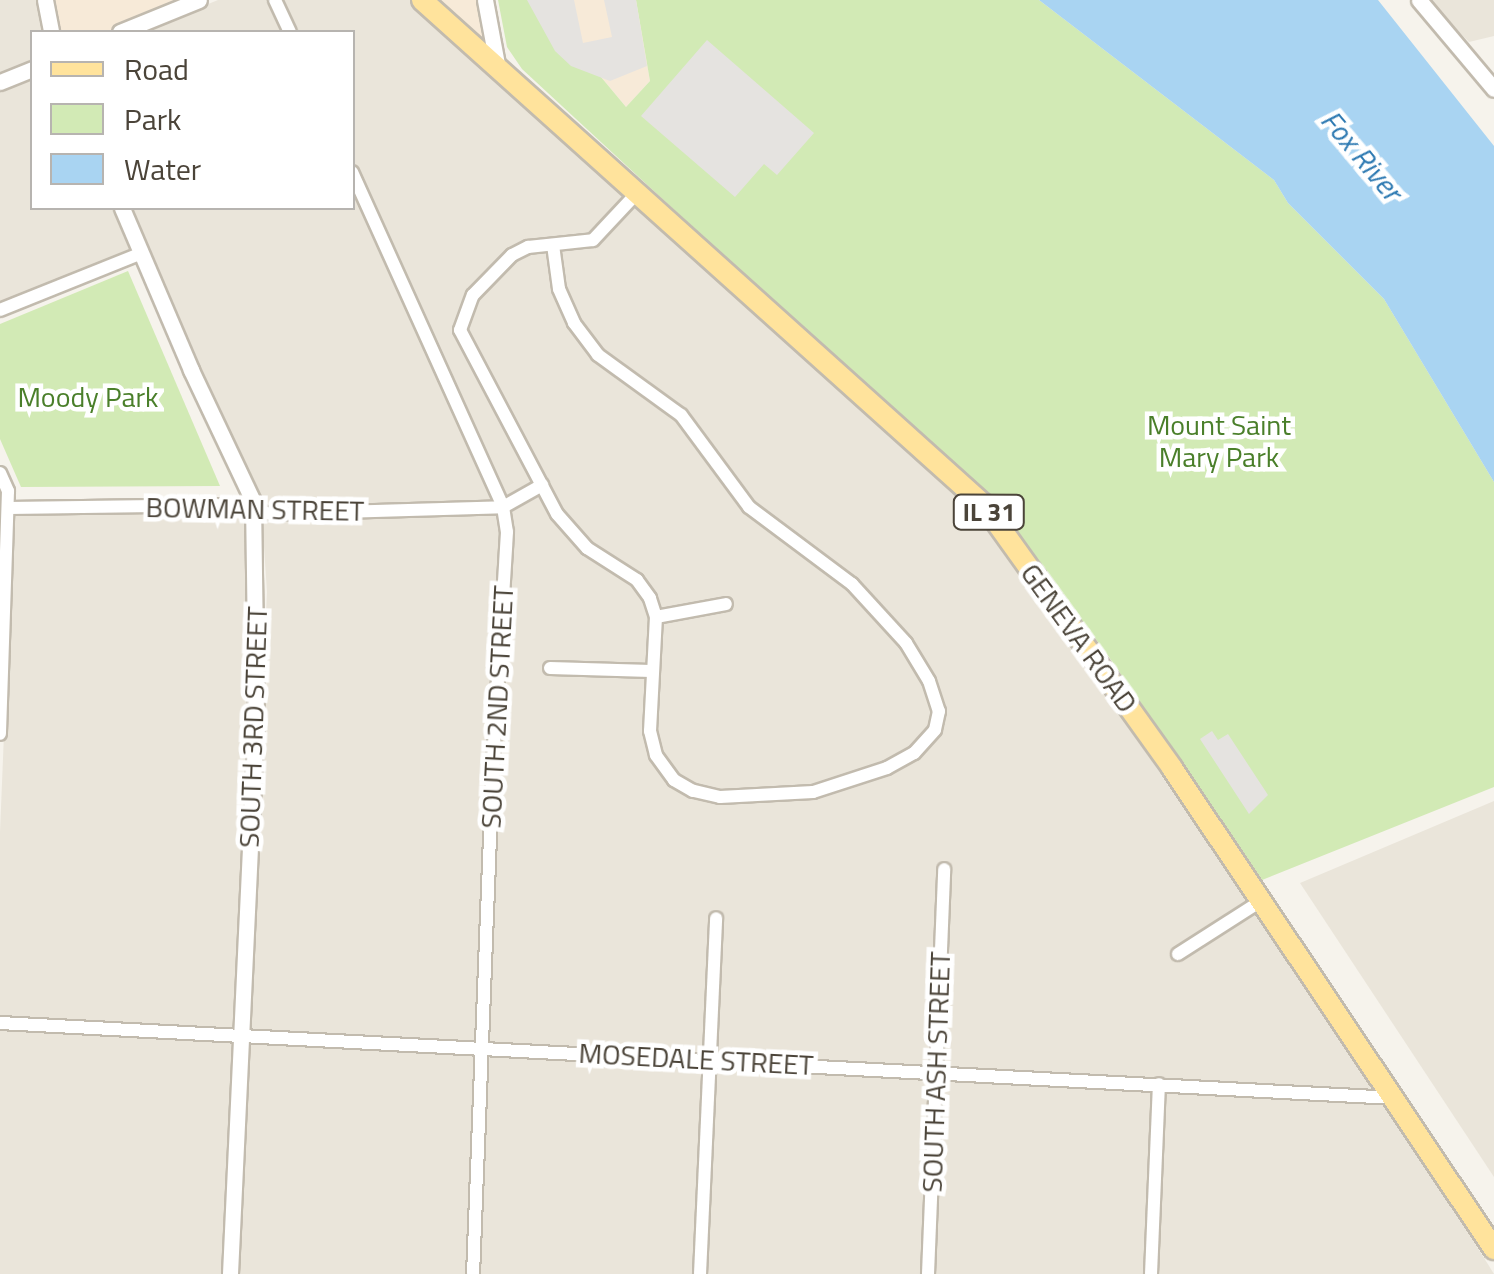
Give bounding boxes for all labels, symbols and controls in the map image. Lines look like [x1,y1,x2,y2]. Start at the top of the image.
legend [30,30,355,210]
text: Road [124,46,189,92]
text: Park [124,96,181,142]
water label: Fox River [1314,102,1410,208]
text: Water [124,146,201,192]
park label: Moody Park [17,380,159,414]
park label: Mount Saint Mary Park [1147,408,1291,474]
street label: BOWMAN STREET [145,490,365,528]
road number: IL 31 [952,492,1026,532]
street label: GENEVA ROAD [1014,557,1144,719]
street label: SOUTH 2ND STREET [474,585,520,829]
street label: SOUTH 3RD STREET [232,606,274,848]
street label: SOUTH ASH STREET [915,951,957,1193]
street label: MOSEDALE STREET [578,1036,814,1082]

